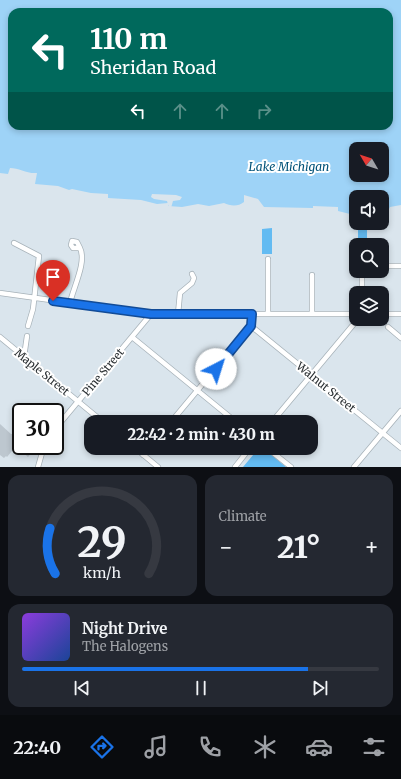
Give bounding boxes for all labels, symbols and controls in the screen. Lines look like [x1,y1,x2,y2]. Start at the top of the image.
text: 110 m [90,21,167,57]
icon: left [24,24,76,76]
text: Sheridan Road [90,56,216,79]
icon: left [127,100,149,122]
icon: ahead [169,100,191,122]
icon: ahead [211,100,233,122]
icon: right [253,100,275,122]
north arrow [349,142,389,182]
map controls [349,142,389,326]
water label: Lake Michigan [249,159,329,174]
button: sound [349,190,389,230]
button: search [349,238,389,278]
pin [36,260,70,301]
icon: arrive [42,266,64,288]
button: layers [349,286,389,326]
street label: Pine Street [79,345,127,399]
street label: Maple Street [12,346,73,399]
position arrow [195,348,237,390]
street label: Walnut Street [293,358,359,416]
speed limit sign: 30 [12,403,64,455]
text: 22:42 · 2 min · 430 m [127,425,275,444]
text: Climate [219,508,267,525]
text: 29 [78,515,127,567]
text: 21° [277,528,321,566]
text: − [219,533,233,561]
text: + [364,533,379,561]
text: km/h [83,563,122,581]
text: Night Drive [82,619,167,638]
text: The Halogens [82,638,168,655]
icon: previous [71,677,93,699]
icon: pause [190,677,212,699]
icon: next [309,677,331,699]
icon: directions [88,733,116,761]
icon: music [142,733,170,761]
icon: phone [196,733,224,761]
icon: climate [251,733,279,761]
icon: car [305,733,333,761]
icon: filters [360,733,388,761]
text: 22:40 [13,736,61,759]

